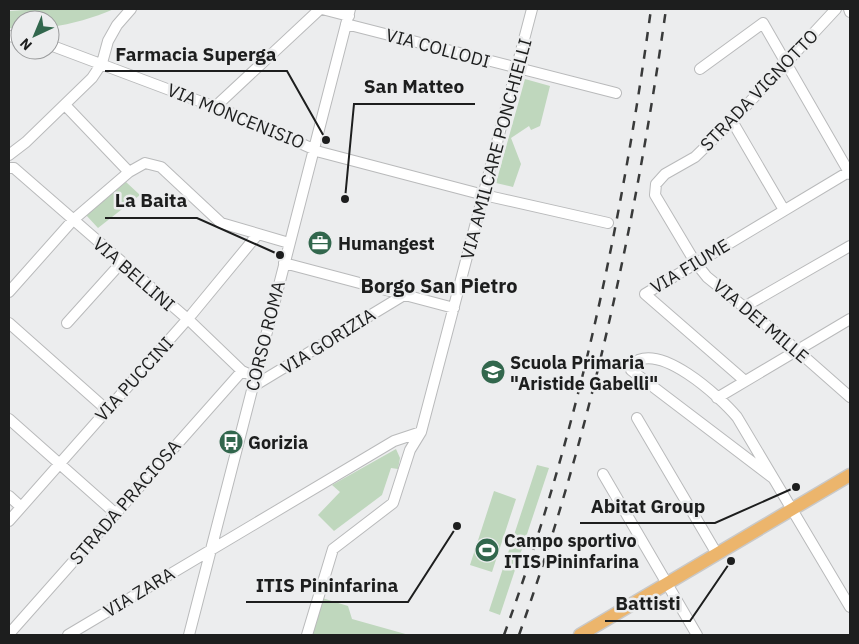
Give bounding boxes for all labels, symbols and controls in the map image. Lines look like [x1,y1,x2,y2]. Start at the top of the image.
north arrow [10,10,60,60]
street label: VIA COLLODI [383,23,493,73]
street label: STRADA VIGNOTTO [695,24,823,156]
text: N [16,34,36,54]
street label: VIA AMILCARE PONCHIELLI [455,36,537,262]
callout: Farmacia Superga [105,37,287,71]
text: Farmacia Superga [115,42,277,66]
callout: San Matteo [354,70,475,104]
text: San Matteo [364,74,465,98]
street label: VIA MONCENISIO [164,78,308,154]
callout: La Baita [105,184,197,218]
text: La Baita [115,188,187,212]
office icon: Humangest [307,230,333,256]
street label: VIA BELLINI [88,232,180,316]
place label: Humangest [338,232,435,255]
street label: VIA FIUME [646,233,734,299]
district label: Borgo San Pietro [361,272,517,299]
street label: VIA DEI MILLE [708,274,814,368]
street label: CORSO ROMA [240,278,290,394]
street label: VIA GORIZIA [276,303,380,379]
street label: VIA PUCCINI [90,332,178,426]
place label: Scuola Primaria "Aristide Gabelli" [510,351,658,395]
school or university icon: Scuola Primaria "Aristide Gabelli" [480,359,506,385]
bus stop icon: Gorizia [218,429,244,455]
place label: Gorizia [248,431,308,454]
street label: STRADA PRACIOSA [64,434,186,569]
callout: Abitat Group [580,489,715,523]
text: Abitat Group [591,494,705,518]
place label: Campo sportivo ITIS Pininfarina [504,529,639,573]
sports icon: Campo sportivo ITIS Pininfarina [474,537,500,563]
street label: VIA ZARA [99,562,179,622]
callout: ITIS Pininfarina [246,568,408,602]
text: ITIS Pininfarina [256,573,398,597]
callout: Battisti [605,587,690,621]
text: Battisti [615,591,681,615]

